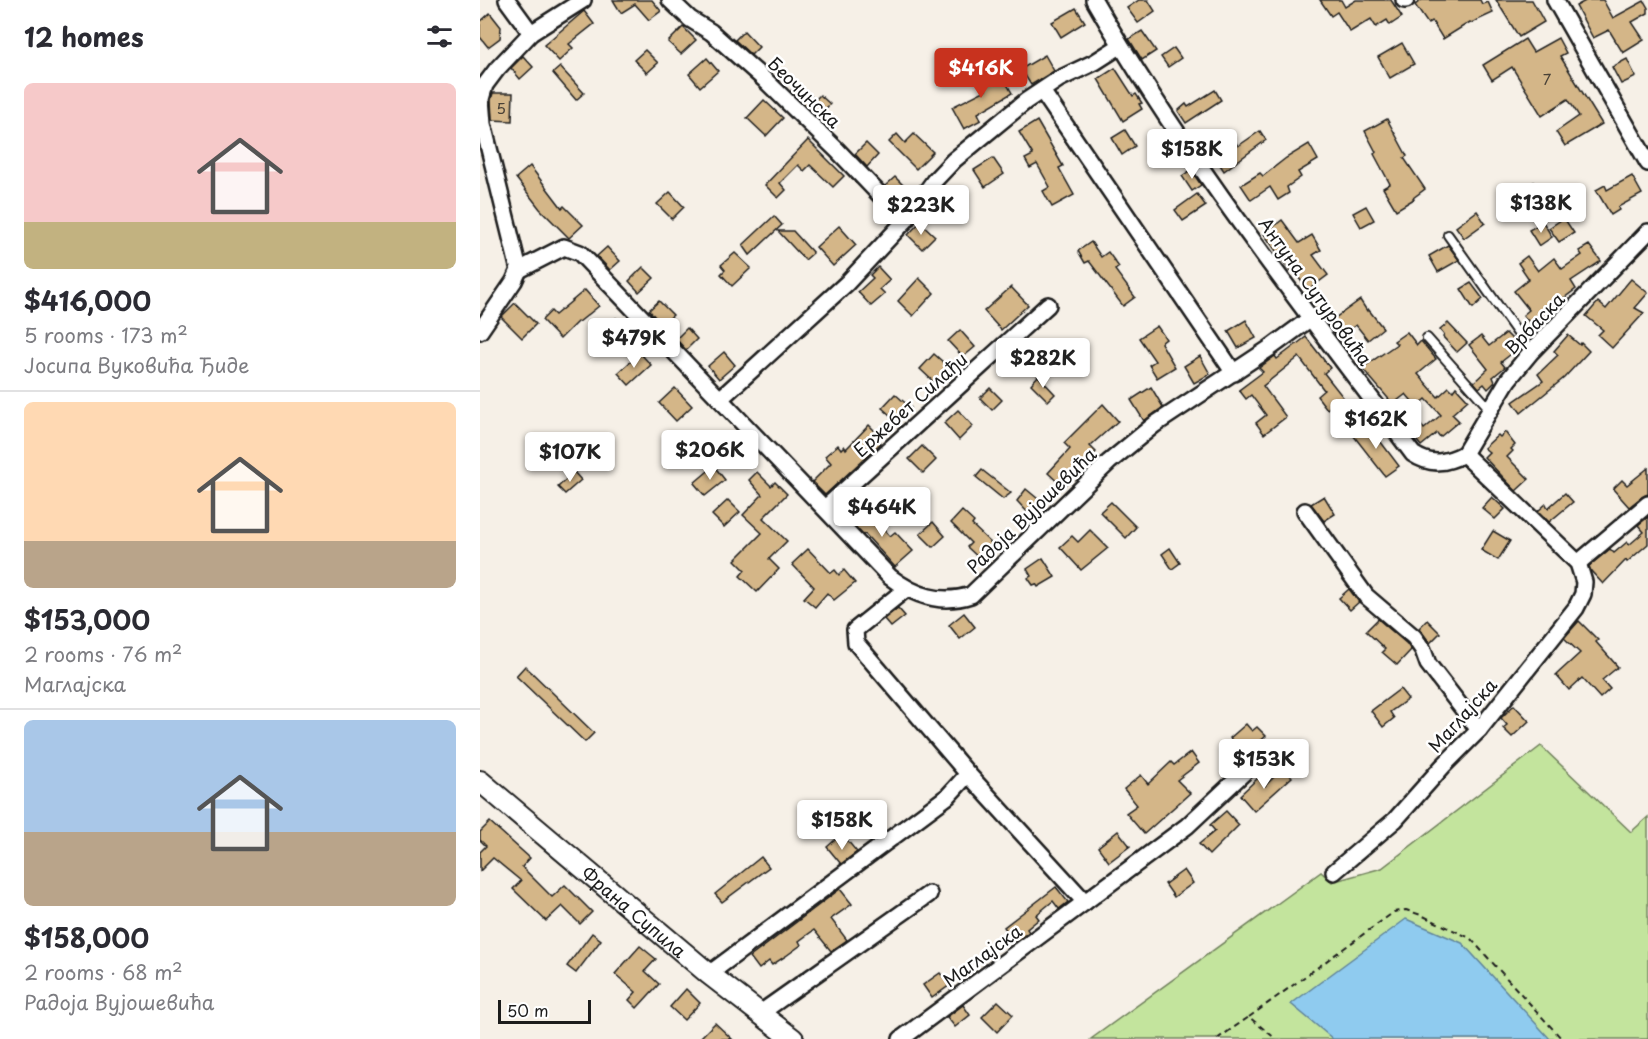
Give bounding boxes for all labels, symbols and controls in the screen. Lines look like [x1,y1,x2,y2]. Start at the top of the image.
text: 12 homes [24,17,144,56]
icon: filters [423,20,456,53]
pin: $416K [939,48,1023,99]
street label: Беочинска [762,50,848,134]
text: $416K [948,52,1014,82]
house number: 7 [1543,67,1552,90]
house number: 5 [496,96,506,119]
icon: home [186,122,294,230]
pin: $158K [1150,129,1234,180]
text: $158K [1161,133,1223,163]
pin: $138K [1499,183,1583,234]
pin: $223K [879,185,963,236]
text: $138K [1510,187,1572,217]
text: $223K [887,189,955,219]
street label: Антуна Сутуровића [1253,211,1379,371]
text: $416,000 [24,281,151,320]
street label: Врбаска [1498,285,1571,360]
pin: $479K [592,318,676,369]
text: 5 rooms · 173 m² [24,320,188,350]
text: $479K [602,322,666,352]
pin: $282K [1001,338,1085,389]
text: $282K [1010,342,1076,372]
street label: Ержебет Силађи [847,345,973,463]
text: Јосипа Вуковића Ђиде [24,350,250,380]
pin: $162K [1334,399,1418,450]
text: $162K [1344,403,1408,433]
pin: $206K [668,430,752,481]
pin: $107K [528,432,612,483]
text: $206K [675,434,745,464]
text: $107K [539,436,601,466]
street label: Радоја Вујошевића [960,440,1102,579]
icon: home [186,441,294,549]
pin: $464K [840,487,924,538]
text: $464K [847,491,917,521]
text: $153,000 [24,600,150,639]
text: 2 rooms · 76 m² [24,639,182,669]
text: Маглајска [24,669,126,699]
street label: Маглајска [1421,671,1503,758]
pin: $153K [1222,739,1306,790]
text: $153K [1233,743,1295,773]
icon: home [186,759,294,867]
pin: $158K [800,800,884,851]
text: $158K [811,804,873,834]
street label: Франа Супила [576,859,693,964]
street label: Маглајска [937,917,1028,993]
text: $158,000 [24,918,149,957]
text: 2 rooms · 68 m² [24,957,183,987]
text: Радоја Вујошевића [24,987,214,1017]
scale bar [498,997,591,1024]
text: 50 m [507,998,548,1022]

